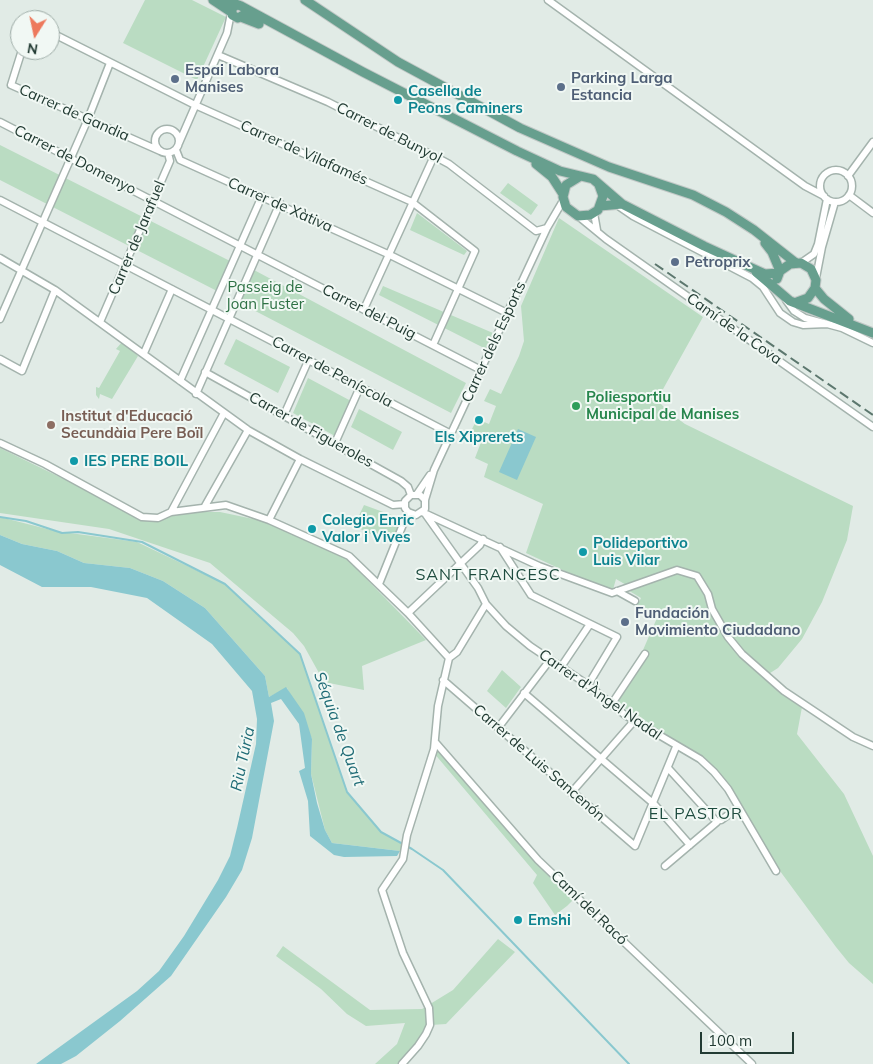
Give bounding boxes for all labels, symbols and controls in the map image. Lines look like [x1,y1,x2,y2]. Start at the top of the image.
north arrow [10,10,60,60]
text: N [26,39,39,59]
place label: Espai Labora Manises [185,61,279,96]
place label: Parking Larga Estancia [571,69,673,104]
marker: Espai Labora Manises [169,73,181,85]
street label: Carrer de Gandia [16,81,132,145]
marker: Parking Larga Estancia [555,81,567,93]
place label: Casella de Peons Caminers [408,82,523,117]
marker: Casella de Peons Caminers [392,94,404,106]
street label: Carrer de Bunyol [333,99,445,167]
street label: Carrer de Vilafamés [237,117,371,189]
street label: Carrer de Domenyo [11,121,139,199]
street label: Carrer de Xàtiva [225,174,335,236]
street label: Carrer de Jarafuel [105,178,169,298]
place label: Petroprix [685,253,750,271]
marker: Petroprix [669,256,681,268]
park label: Passeig de Joan Fuster [226,278,304,313]
street label: Carrer dels Esports [458,279,530,405]
street label: Carrer del Puig [319,281,419,343]
street label: Camí de la Cova [683,289,785,369]
street label: Carrer de Peníscola [269,333,395,411]
street label: Carrer de Figueroles [246,388,376,472]
place label: Poliesportiu Municipal de Manises [586,388,739,423]
marker: Poliesportiu Municipal de Manises [570,400,582,412]
place label: Institut d'Educació Secundàia Pere Boïl [61,407,203,442]
marker: Els Xiprerets [473,414,485,426]
marker: Institut d'Educació Secundàia Pere Boïl [45,419,57,431]
place label: Els Xiprerets [435,428,523,446]
place label: IES PERE BOIL [84,452,188,470]
marker: IES PERE BOIL [68,455,80,467]
place label: Colegio Enric Valor i Vives [322,511,414,546]
marker: Colegio Enric Valor i Vives [306,523,318,535]
place label: Polideportivo Luis Vilar [593,534,688,569]
marker: Polideportivo Luis Vilar [577,546,589,558]
district label: SANT FRANCESC [414,565,562,585]
place label: Fundación Movimiento Ciudadano [635,604,800,639]
marker: Fundación Movimiento Ciudadano [619,616,631,628]
street label: Carrer d'Àngel Nadal [535,646,665,744]
water label: Séquia de Quart [309,669,369,789]
street label: Carrer de Luis Sancenón [469,701,609,825]
water label: Riu Túria [227,725,259,793]
district label: EL PASTOR [648,804,744,824]
street label: Camí del Racó [547,867,631,949]
place label: Emshi [528,911,571,929]
marker: Emshi [512,914,524,926]
scale bar [703,1022,797,1054]
text: 100 m [708,1031,752,1050]

